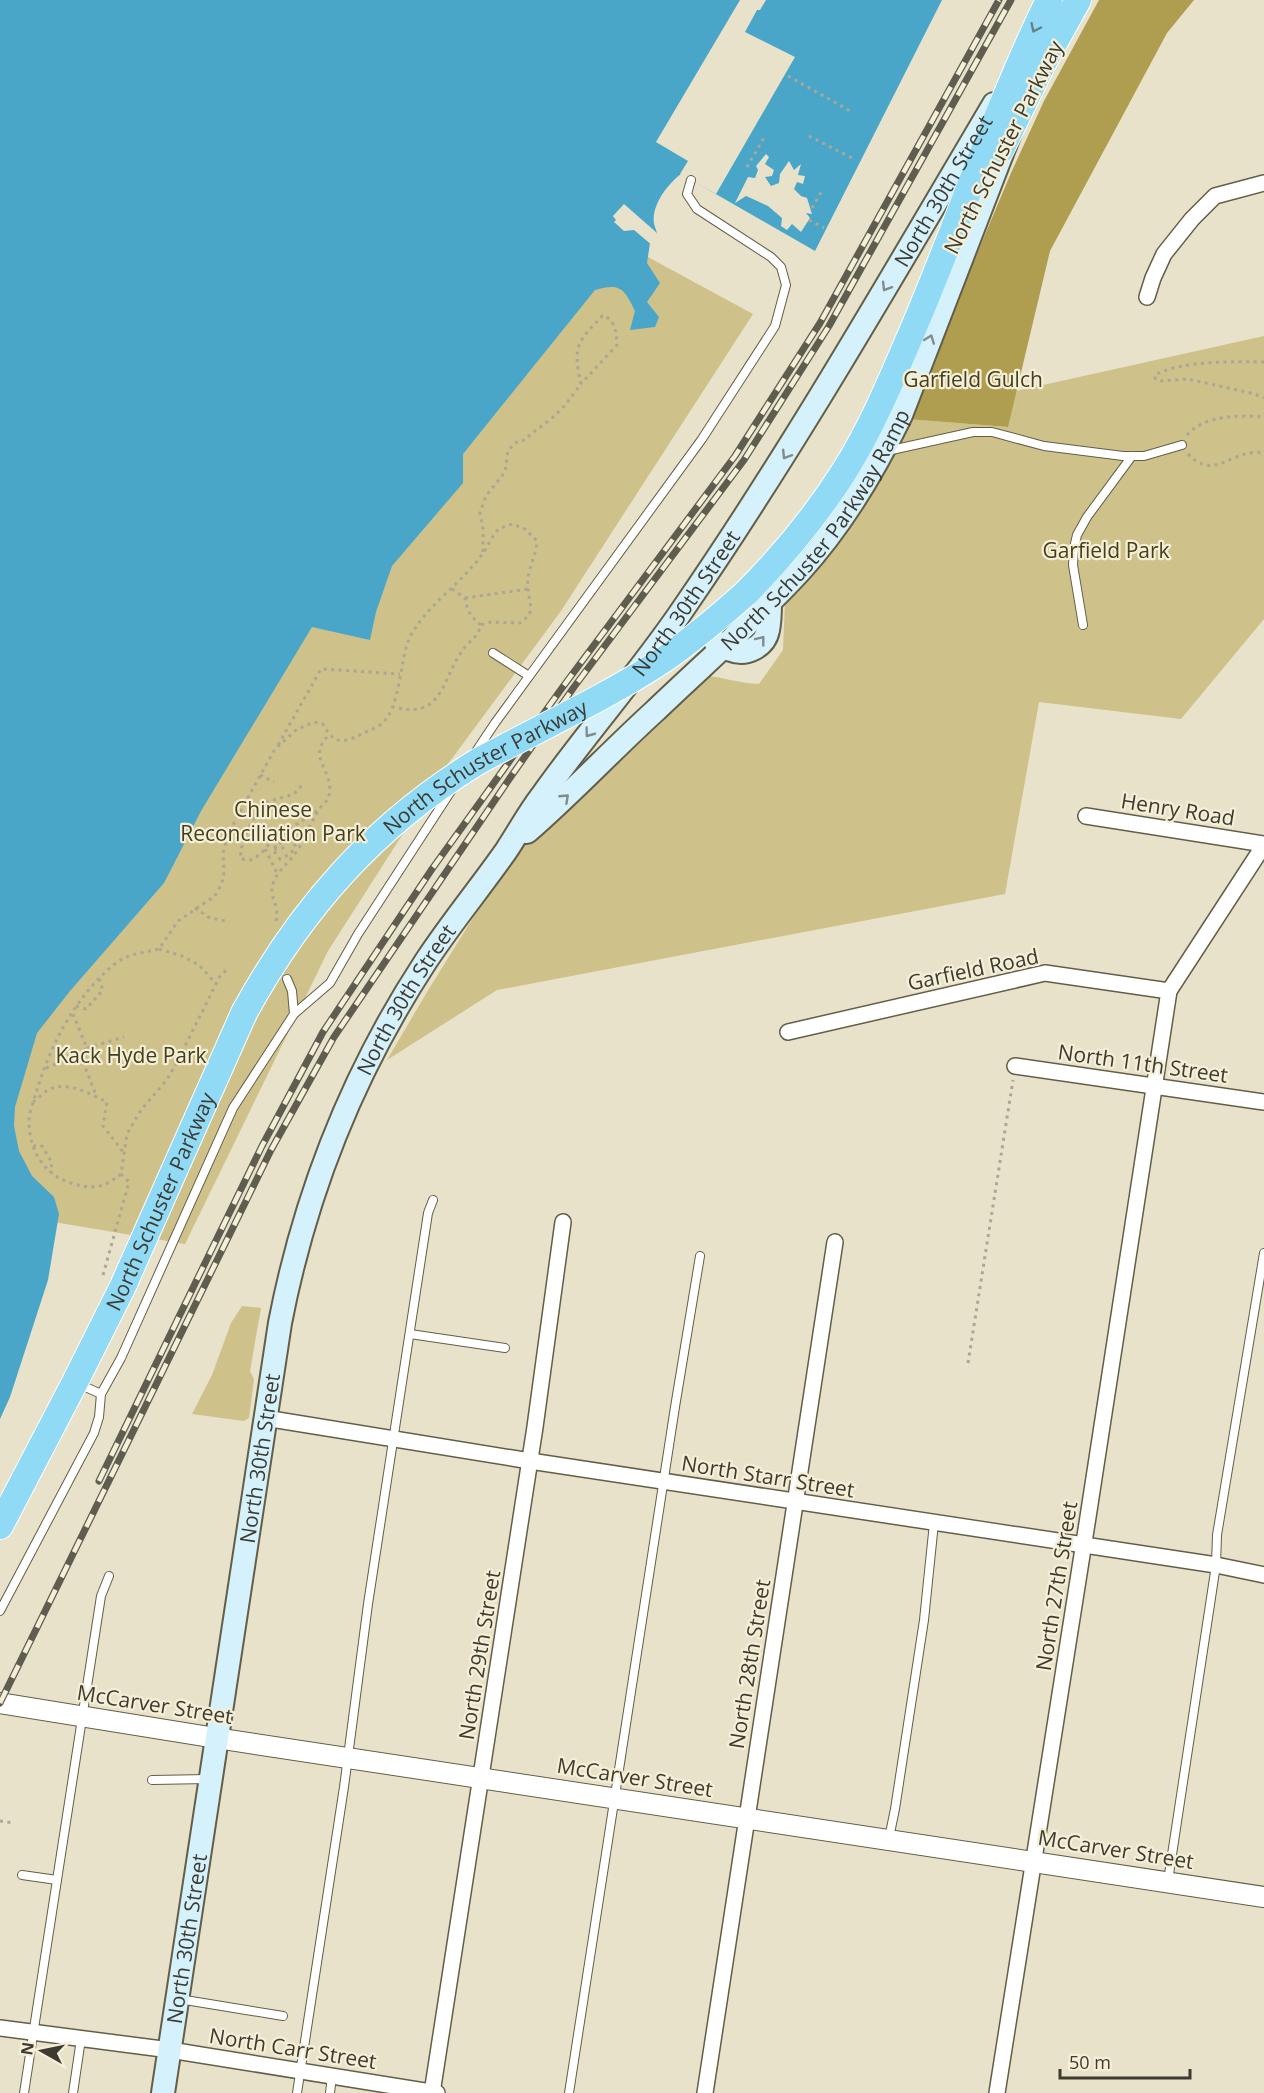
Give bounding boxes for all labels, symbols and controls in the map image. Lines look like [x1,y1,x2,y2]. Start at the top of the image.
one-way arrow [1031,21,1043,32]
street label: North Schuster Parkway [937,35,1069,258]
street label: North 30th Street [887,110,998,272]
one-way arrow [881,281,893,291]
one-way arrow [923,334,936,345]
park label: Garfield Gulch [903,365,1043,393]
street label: North Schuster Parkway Ramp [714,404,916,657]
one-way arrow [781,449,793,459]
street label: North 30th Street [625,525,746,682]
park label: Garfield Park [1042,536,1170,564]
one-way arrow [754,636,765,647]
street label: North Schuster Parkway [377,693,593,840]
one-way arrow [586,726,597,737]
street label: Henry Road [1119,786,1237,832]
one-way arrow [559,794,569,805]
park label: Chinese Reconciliation Park [180,795,366,847]
street label: North 30th Street [350,918,461,1080]
street label: Garfield Road [905,941,1041,997]
street label: North 11th Street [1056,1037,1230,1089]
park label: Kack Hyde Park [55,1041,207,1069]
street label: North Schuster Parkway [99,1088,221,1315]
street label: North 30th Street [233,1371,286,1545]
street label: North Starr Street [679,1449,857,1503]
street label: North 27th Street [1029,1499,1083,1673]
street label: North 29th Street [452,1568,506,1742]
street label: North 28th Street [722,1577,776,1751]
street label: McCarver Street [75,1678,235,1730]
street label: McCarver Street [555,1751,715,1803]
street label: McCarver Street [1036,1823,1196,1875]
street label: North 30th Street [160,1852,213,2026]
north arrow [12,2021,72,2081]
street label: North Carr Street [207,2021,379,2075]
text: N [15,2041,39,2057]
scale bar [1060,2042,1190,2080]
text: 50 m [1069,2050,1111,2074]

